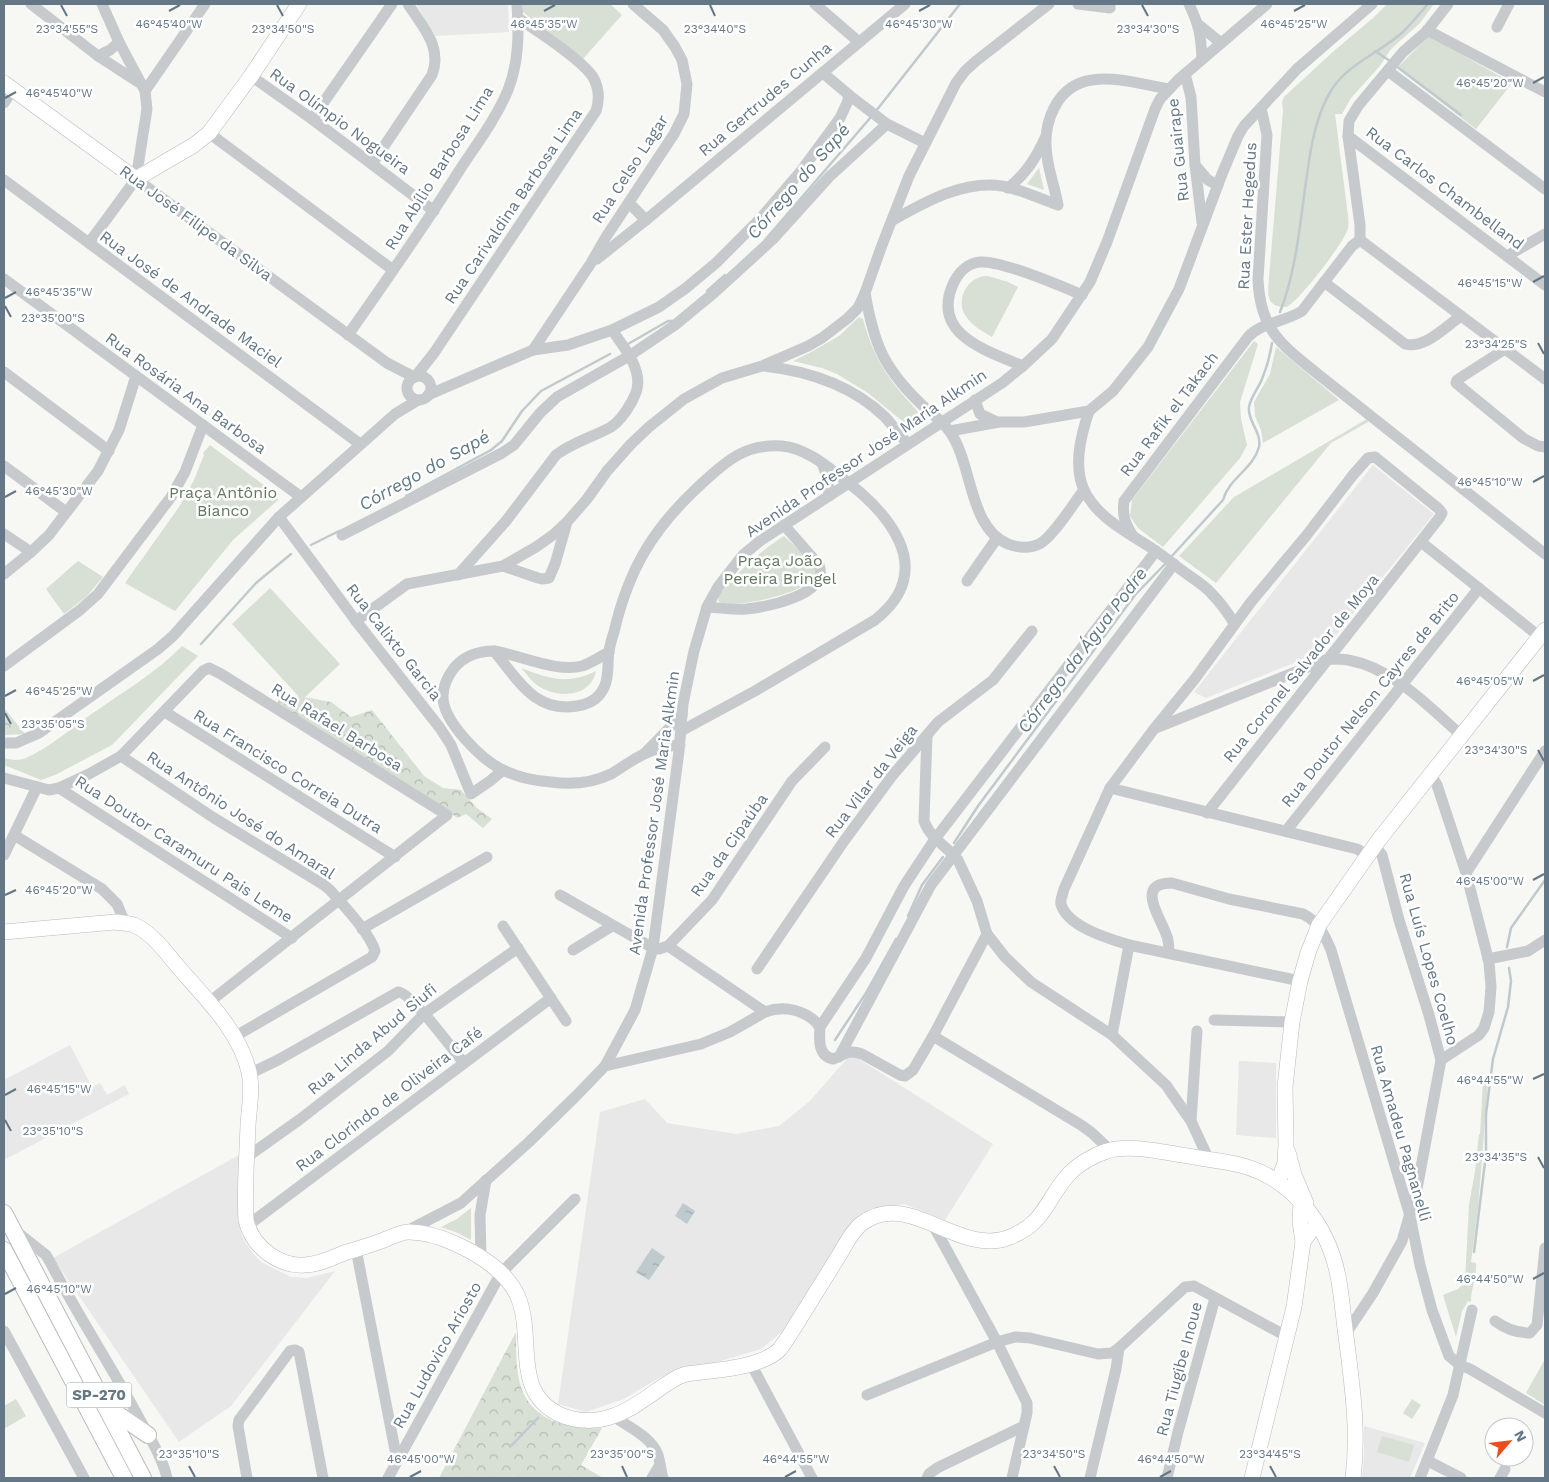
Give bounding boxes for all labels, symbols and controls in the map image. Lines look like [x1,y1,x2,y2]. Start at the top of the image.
text: 46°45'40"W [135,17,203,31]
text: 46°45'35"W [510,17,578,31]
text: 46°45'30"W [885,17,953,31]
text: 46°45'25"W [1260,17,1328,31]
text: 23°34'55"S [36,22,98,36]
text: 23°34'50"S [251,22,315,36]
text: 23°34'40"S [684,22,746,36]
text: 23°34'30"S [1116,22,1180,36]
street label: Rua Gertrudes Cunha [695,38,835,160]
street label: Rua Olímpio Nogueira [266,64,414,178]
text: 46°45'20"W [1456,76,1524,90]
street label: Rua Abílio Barbosa Lima [381,83,497,253]
text: 46°45'40"W [25,86,93,100]
street label: Rua Guairape [1163,97,1193,203]
street label: Rua Carivaldina Barbosa Lima [440,104,586,308]
street label: Rua Celso Lagar [588,111,672,227]
water label: Córrego do Sapé [742,119,854,243]
street label: Rua Carlos Chambelland [1362,122,1528,254]
street label: Rua Ester Hegedus [1234,142,1260,290]
street label: Rua José Filipe da Silva [116,161,276,285]
street label: Rua José de Andrade Maciel [96,227,286,372]
text: 46°45'15"W [1457,276,1523,290]
text: 46°45'35"W [25,285,93,299]
text: 23°35'00"S [21,311,85,325]
street label: Rua Rosária Ana Barbosa [102,328,270,458]
text: 23°34'25"S [1465,337,1527,351]
street label: Rua Rafik el Takach [1116,348,1222,480]
street label: Avenida Professor José Maria Alkmin [742,365,990,541]
water label: Córrego do Sapé [355,425,493,515]
text: 46°45'10"W [1457,475,1523,489]
park label: Praça Antônio Bianco [169,483,277,520]
text: 46°45'30"W [25,484,93,498]
park label: Praça João Pereira Bringel [724,551,837,588]
water label: Córrego da Água Podre [1013,563,1151,737]
street label: Rua Coronel Salvador de Moya [1219,570,1383,766]
street label: Rua Calixto Garcia [342,580,446,704]
street label: Rua Doutor Nelson Cayres de Brito [1277,587,1463,811]
street label: Avenida Professor José Maria Alkmin [625,670,683,956]
text: 46°45'05"W [1456,674,1524,688]
street label: Rua Rafael Barbosa [268,679,406,775]
text: 46°45'25"W [25,684,93,698]
street label: Rua Francisco Correia Dutra [190,705,386,837]
text: 23°35'05"S [21,717,85,731]
street label: Rua Vilar da Veiga [821,721,921,841]
text: 23°34'30"S [1464,743,1528,757]
street label: Rua Antônio José do Amaral [143,747,339,883]
street label: Rua Doutor Caramuru Pais Leme [72,771,296,927]
street label: Rua da Cipaúba [686,790,772,900]
street label: Rua Luís Lopes Coelho [1395,871,1463,1047]
text: 46°45'00"W [1456,874,1525,888]
text: 46°45'20"W [25,883,93,897]
street label: Rua Linda Abud Siufi [304,979,440,1099]
street label: Rua Clorindo de Oliveira Café [292,1022,486,1176]
street label: Rua Amadeu Pagnanelli [1367,1043,1435,1223]
text: 46°44'55"W [1456,1073,1524,1087]
text: 46°45'15"W [26,1082,92,1096]
text: 23°35'10"S [23,1124,83,1138]
text: 23°34'35"S [1465,1150,1527,1164]
text: 46°44'50"W [1456,1272,1524,1286]
street label: Rua Ludovico Ariosto [389,1278,485,1432]
text: 46°45'10"W [26,1282,92,1296]
street label: Rua Tiugibe Inoue [1152,1300,1206,1438]
road number: SP-270 [66,1382,132,1408]
north arrow [1484,1417,1534,1467]
text: N [1511,1428,1530,1444]
text: 23°35'10"S [159,1447,219,1461]
text: 23°35'00"S [590,1447,654,1461]
text: 23°34'50"S [1022,1447,1086,1461]
text: 23°34'45"S [1239,1447,1301,1461]
text: 46°45'00"W [387,1452,456,1466]
text: 46°44'55"W [762,1452,830,1466]
text: 46°44'50"W [1137,1452,1205,1466]

